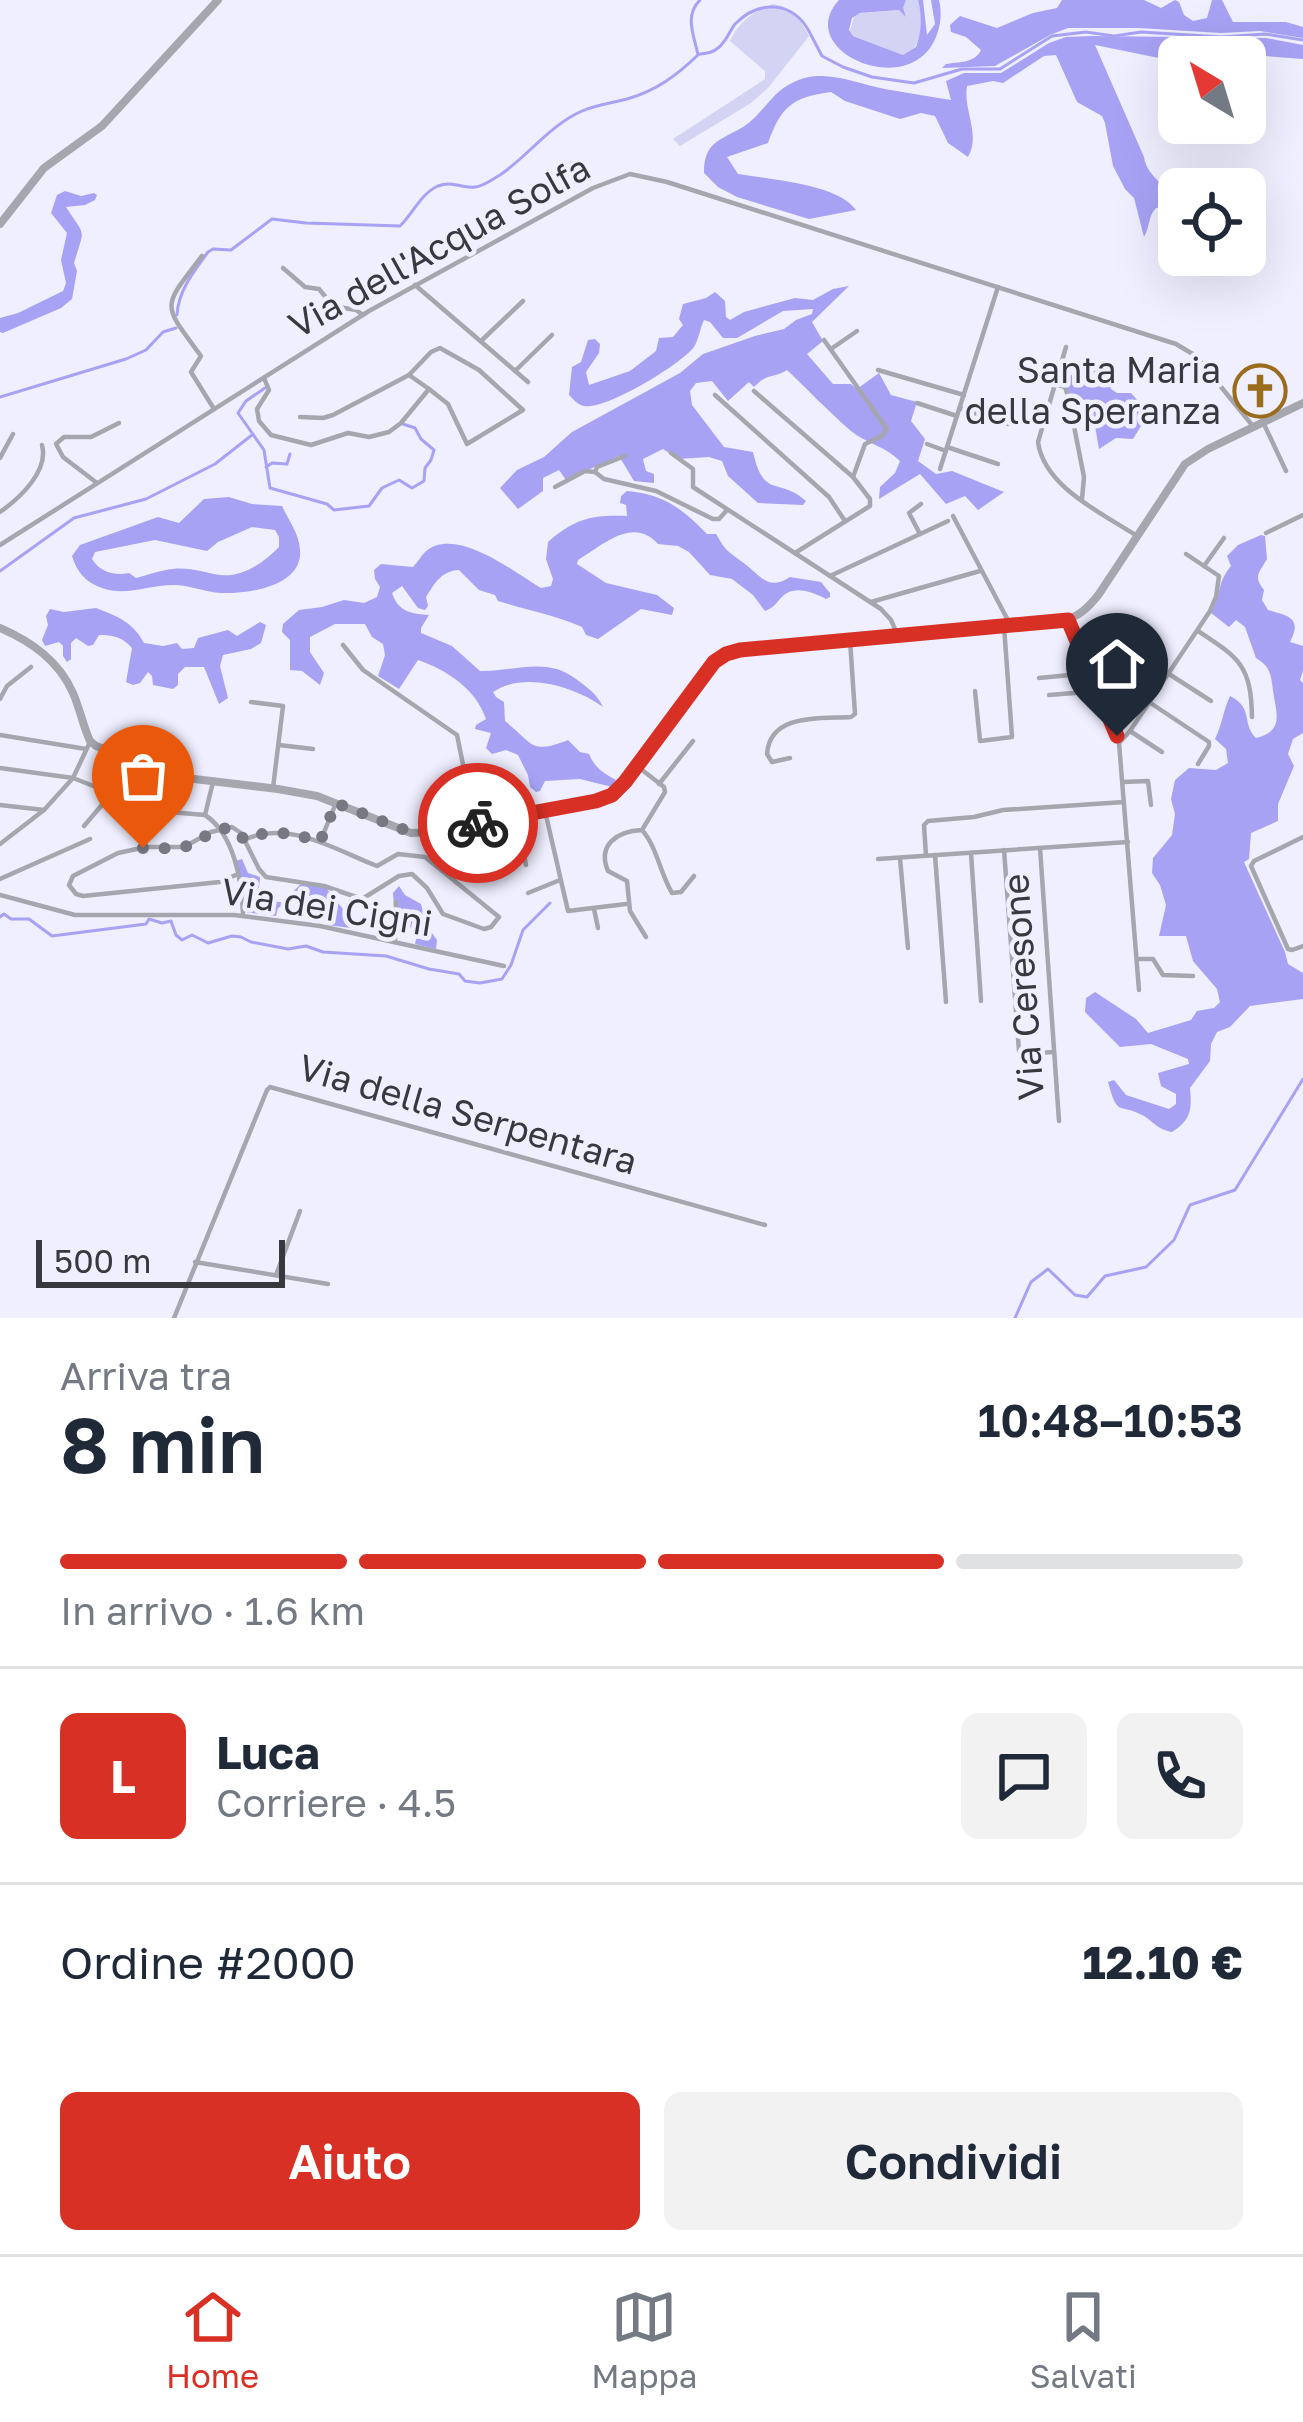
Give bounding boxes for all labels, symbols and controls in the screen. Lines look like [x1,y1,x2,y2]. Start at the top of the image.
north arrow [1158,36,1266,144]
map controls [1158,36,1266,276]
street label: Via dell'Acqua Solfa [281,145,597,346]
button: locate [1158,168,1266,276]
place label: Santa Maria della Speranza [965,348,1221,432]
church icon: Santa Maria della Speranza [1232,363,1288,419]
pin [1066,613,1168,736]
icon: home [1084,631,1150,697]
pin [92,725,194,848]
icon: bag [110,743,176,809]
courier [418,763,538,883]
icon: bike [445,790,511,856]
street label: Via dei Cigni [219,869,436,944]
street label: Via Ceresone [993,872,1052,1102]
street label: Via della Serpentara [294,1045,642,1182]
scale bar [36,1234,285,1287]
text: 500 m [54,1241,152,1280]
text: Arriva tra [60,1352,232,1399]
text: 10:48–10:53 [978,1393,1243,1447]
text: 8 min [60,1397,265,1490]
text: In arrivo · 1.6 km [60,1587,365,1634]
button: chat [961,1713,1087,1839]
button: phone [1117,1713,1243,1839]
text: Luca [216,1725,320,1779]
text: L [110,1749,136,1803]
text: Corriere · 4.5 [216,1779,456,1826]
text: Ordine #2000 [60,1935,356,1989]
text: 12.10 € [1083,1935,1243,1989]
button: Aiuto [60,2092,640,2230]
button: Condividi [664,2092,1243,2230]
tab: Home [166,2284,259,2395]
tab: Mappa [591,2284,697,2395]
tab: Salvati [1029,2284,1137,2395]

